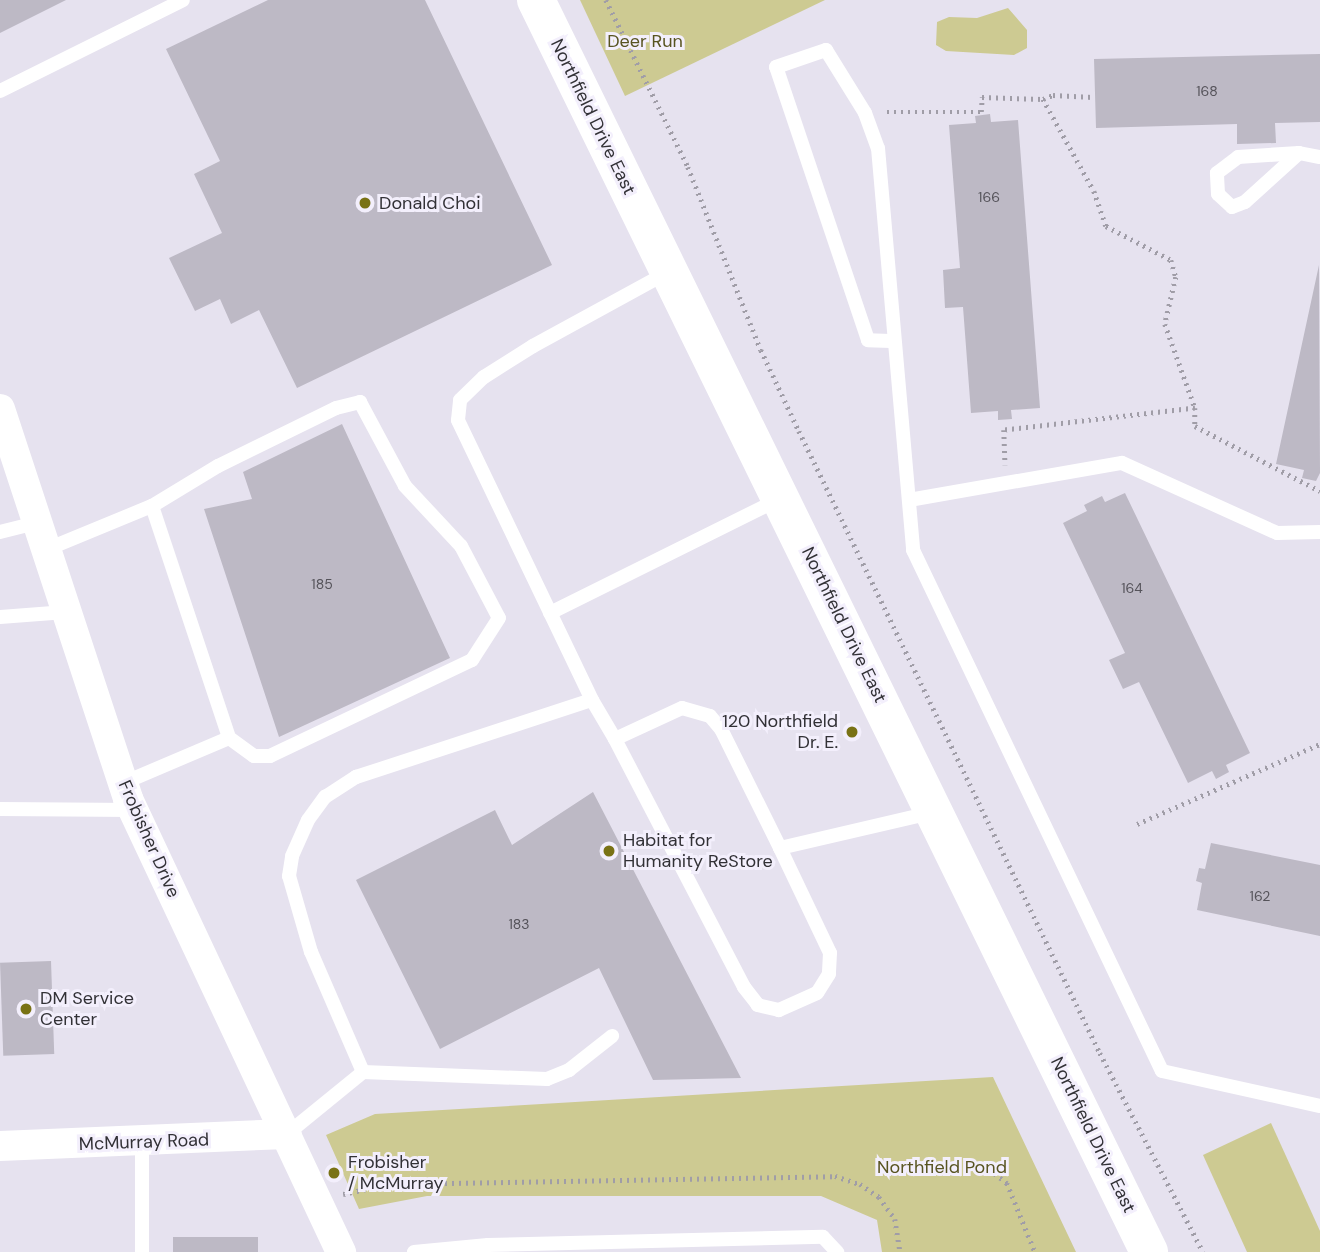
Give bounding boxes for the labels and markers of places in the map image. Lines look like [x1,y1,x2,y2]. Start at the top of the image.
place label: Donald Choi [379,192,481,214]
marker: Donald Choi [357,195,373,211]
place label: 120 Northfield Dr. E. [722,711,838,754]
marker: 120 Northfield Dr. E. [844,724,860,740]
place label: Habitat for Humanity ReStore [623,830,773,872]
marker: Habitat for Humanity ReStore [601,843,617,859]
place label: DM Service Center [40,988,134,1030]
marker: DM Service Center [18,1001,34,1017]
place label: Frobisher / McMurray [348,1152,444,1194]
marker: Frobisher / McMurray [326,1165,342,1181]

